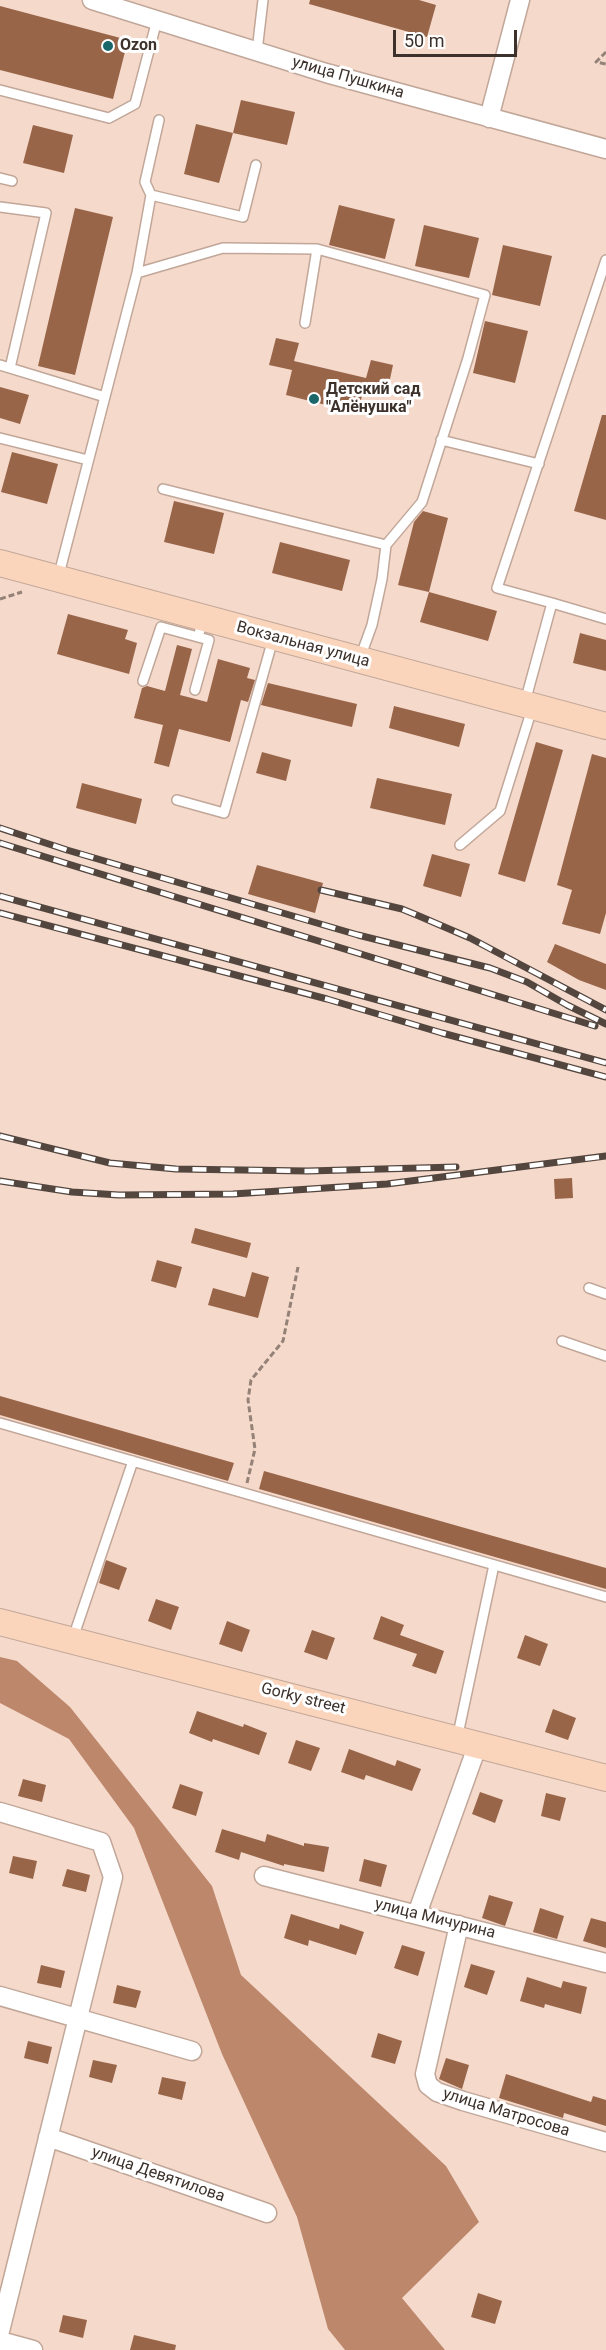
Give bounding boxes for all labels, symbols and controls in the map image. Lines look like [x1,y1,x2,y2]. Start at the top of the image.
scale bar [396,18,520,56]
text: 50 m [404,30,444,51]
place label: Ozon [120,36,157,56]
marker: Ozon [101,39,115,53]
street label: улица Пушкина [290,53,406,103]
place label: Детский сад "Алёнушка" [326,380,421,418]
marker: Детский сад "Алёнушка" [307,392,321,406]
street label: Вокзальная улица [234,618,372,672]
street label: Gorky street [259,1679,347,1719]
street label: улица Мичурина [373,1895,497,1943]
street label: улица Матросова [440,2085,572,2141]
street label: улица Девятилова [89,2143,227,2207]

